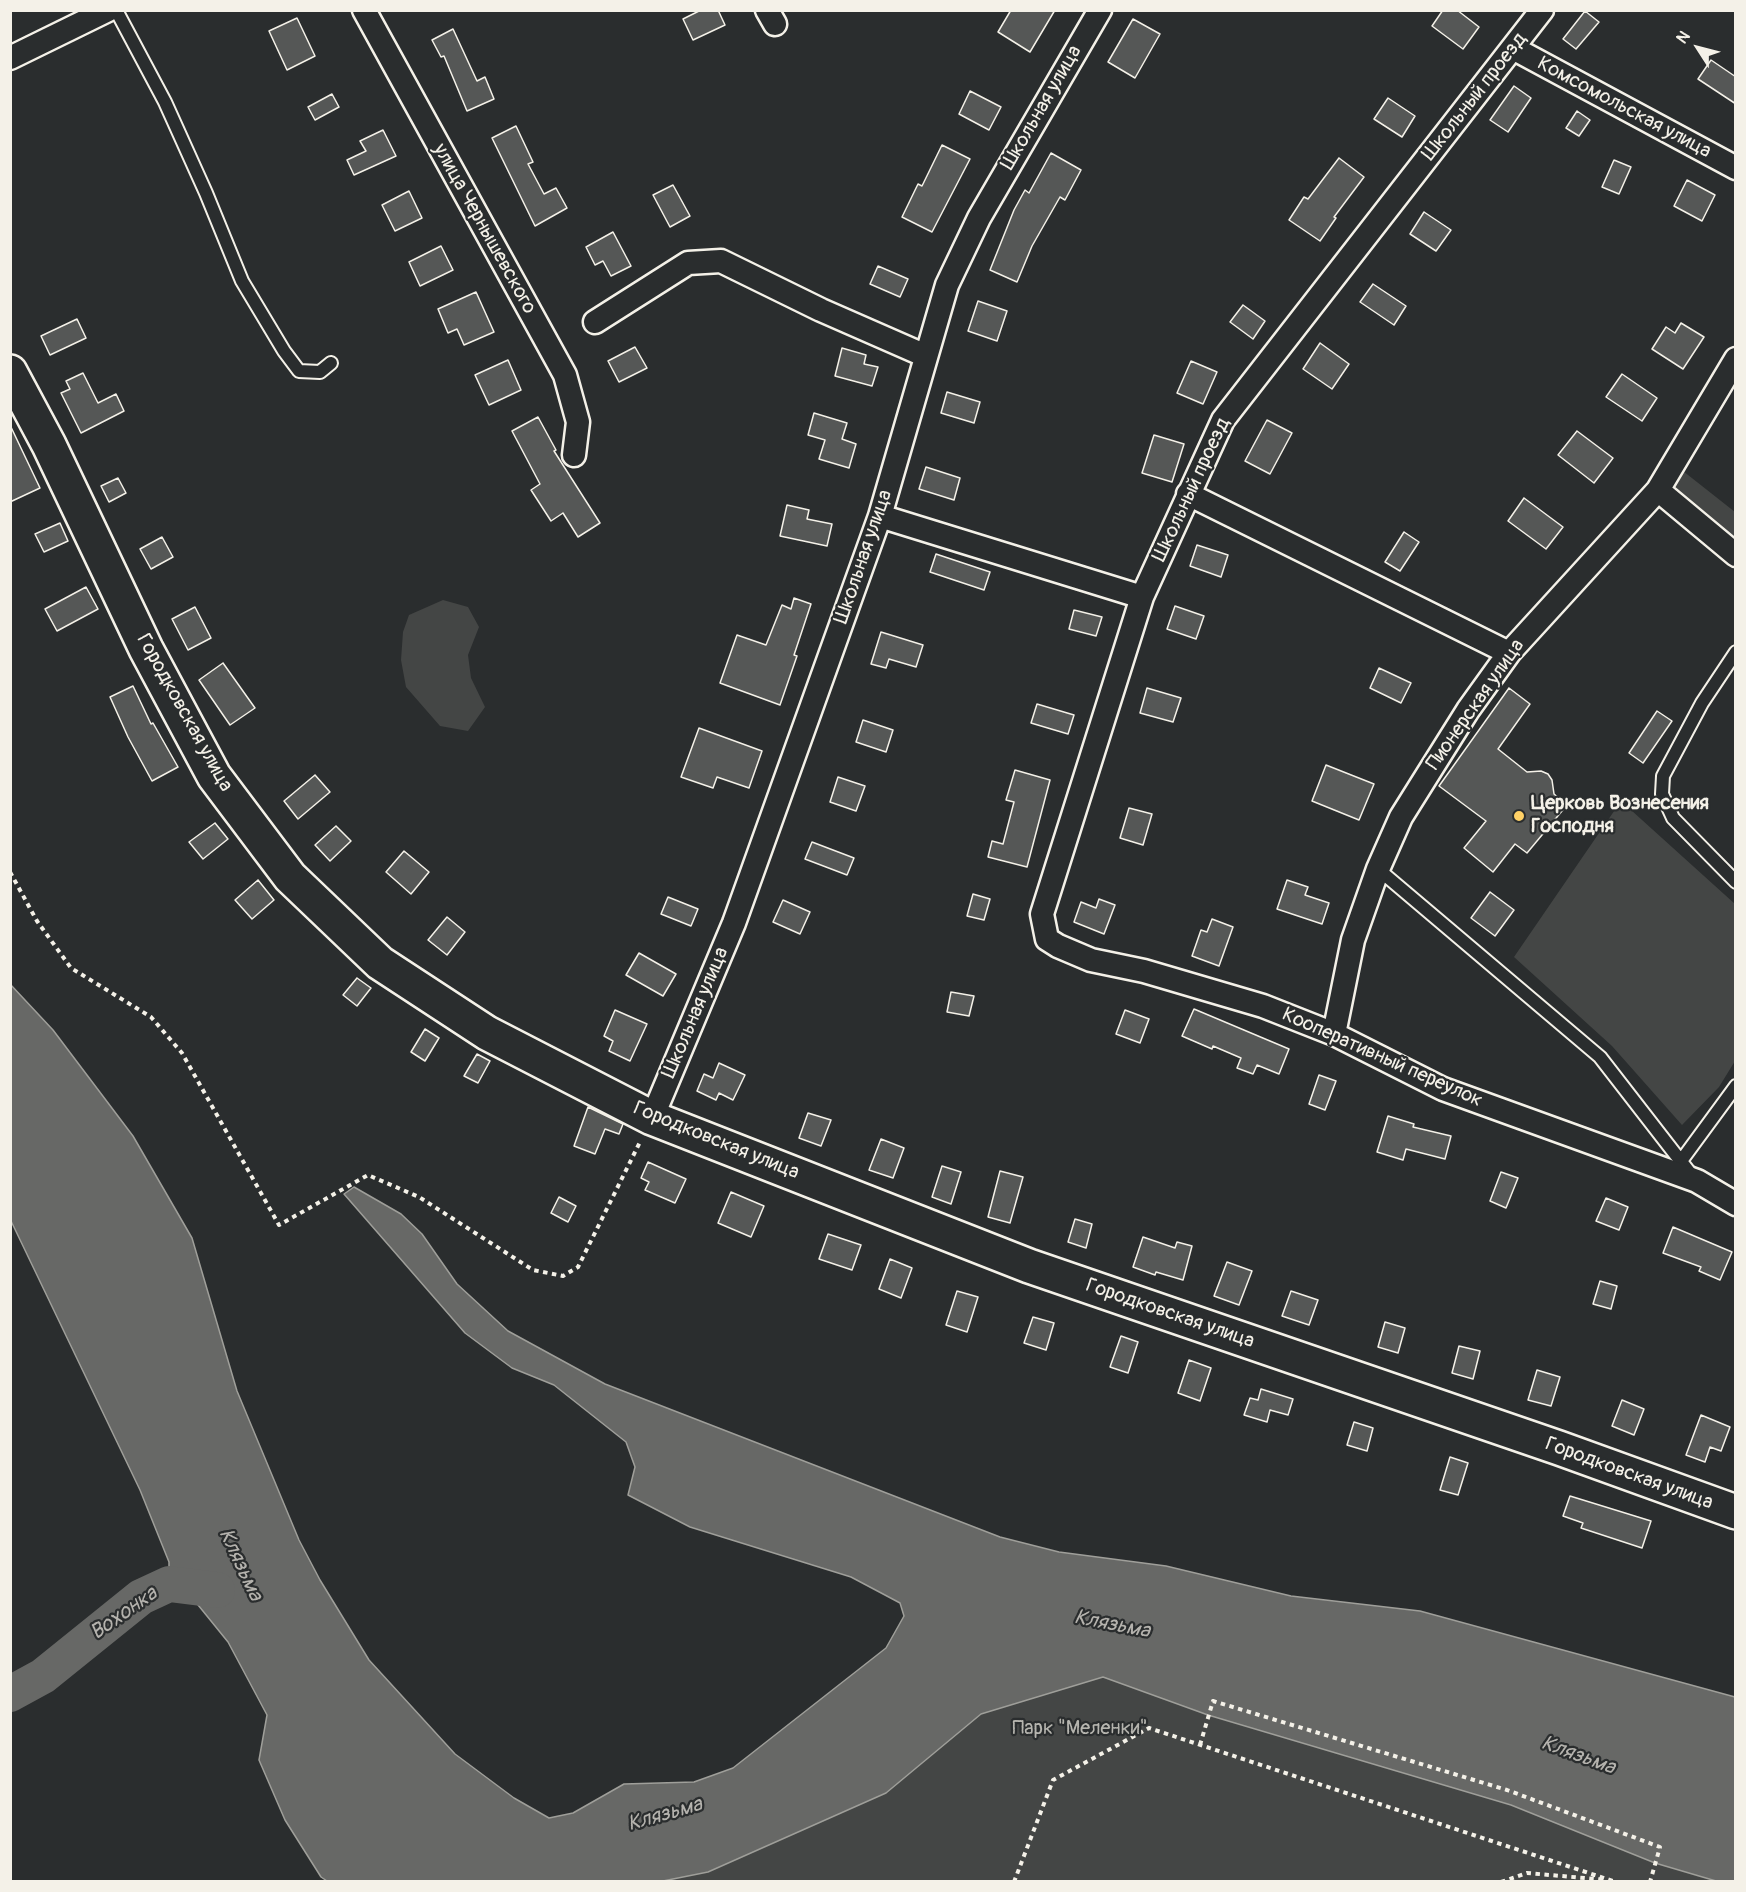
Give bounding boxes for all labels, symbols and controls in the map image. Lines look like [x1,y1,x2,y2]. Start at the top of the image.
north arrow [1668,18,1728,78]
text: N [1672,27,1695,48]
street label: Школьный проезд [1418,28,1532,166]
street label: Школьная улица [997,41,1087,175]
street label: Комсомольская улица [1533,52,1715,164]
street label: улица Чернышевского [427,140,541,318]
street label: Школьный проезд [1148,414,1236,566]
street label: Школьная улица [830,487,898,627]
street label: Городковская улица [131,630,237,796]
street label: Пионерская улица [1422,635,1530,775]
place label: Церковь Вознесения Господня [1531,792,1709,839]
marker: Церковь Вознесения Господня [1512,809,1526,823]
street label: Школьная улица [658,944,734,1082]
street label: Кооперативный переулок [1278,1003,1486,1113]
street label: Городковская улица [630,1097,802,1185]
street label: Городковская улица [1083,1274,1257,1354]
street label: Городковская улица [1542,1433,1716,1515]
water label: Клязьма [212,1525,268,1605]
water label: Вохонка [86,1582,162,1646]
water label: Клязьма [1072,1605,1152,1645]
park label: Парк "Меленки" [1012,1717,1148,1741]
water label: Клязьма [1538,1731,1618,1781]
water label: Клязьма [625,1792,705,1838]

